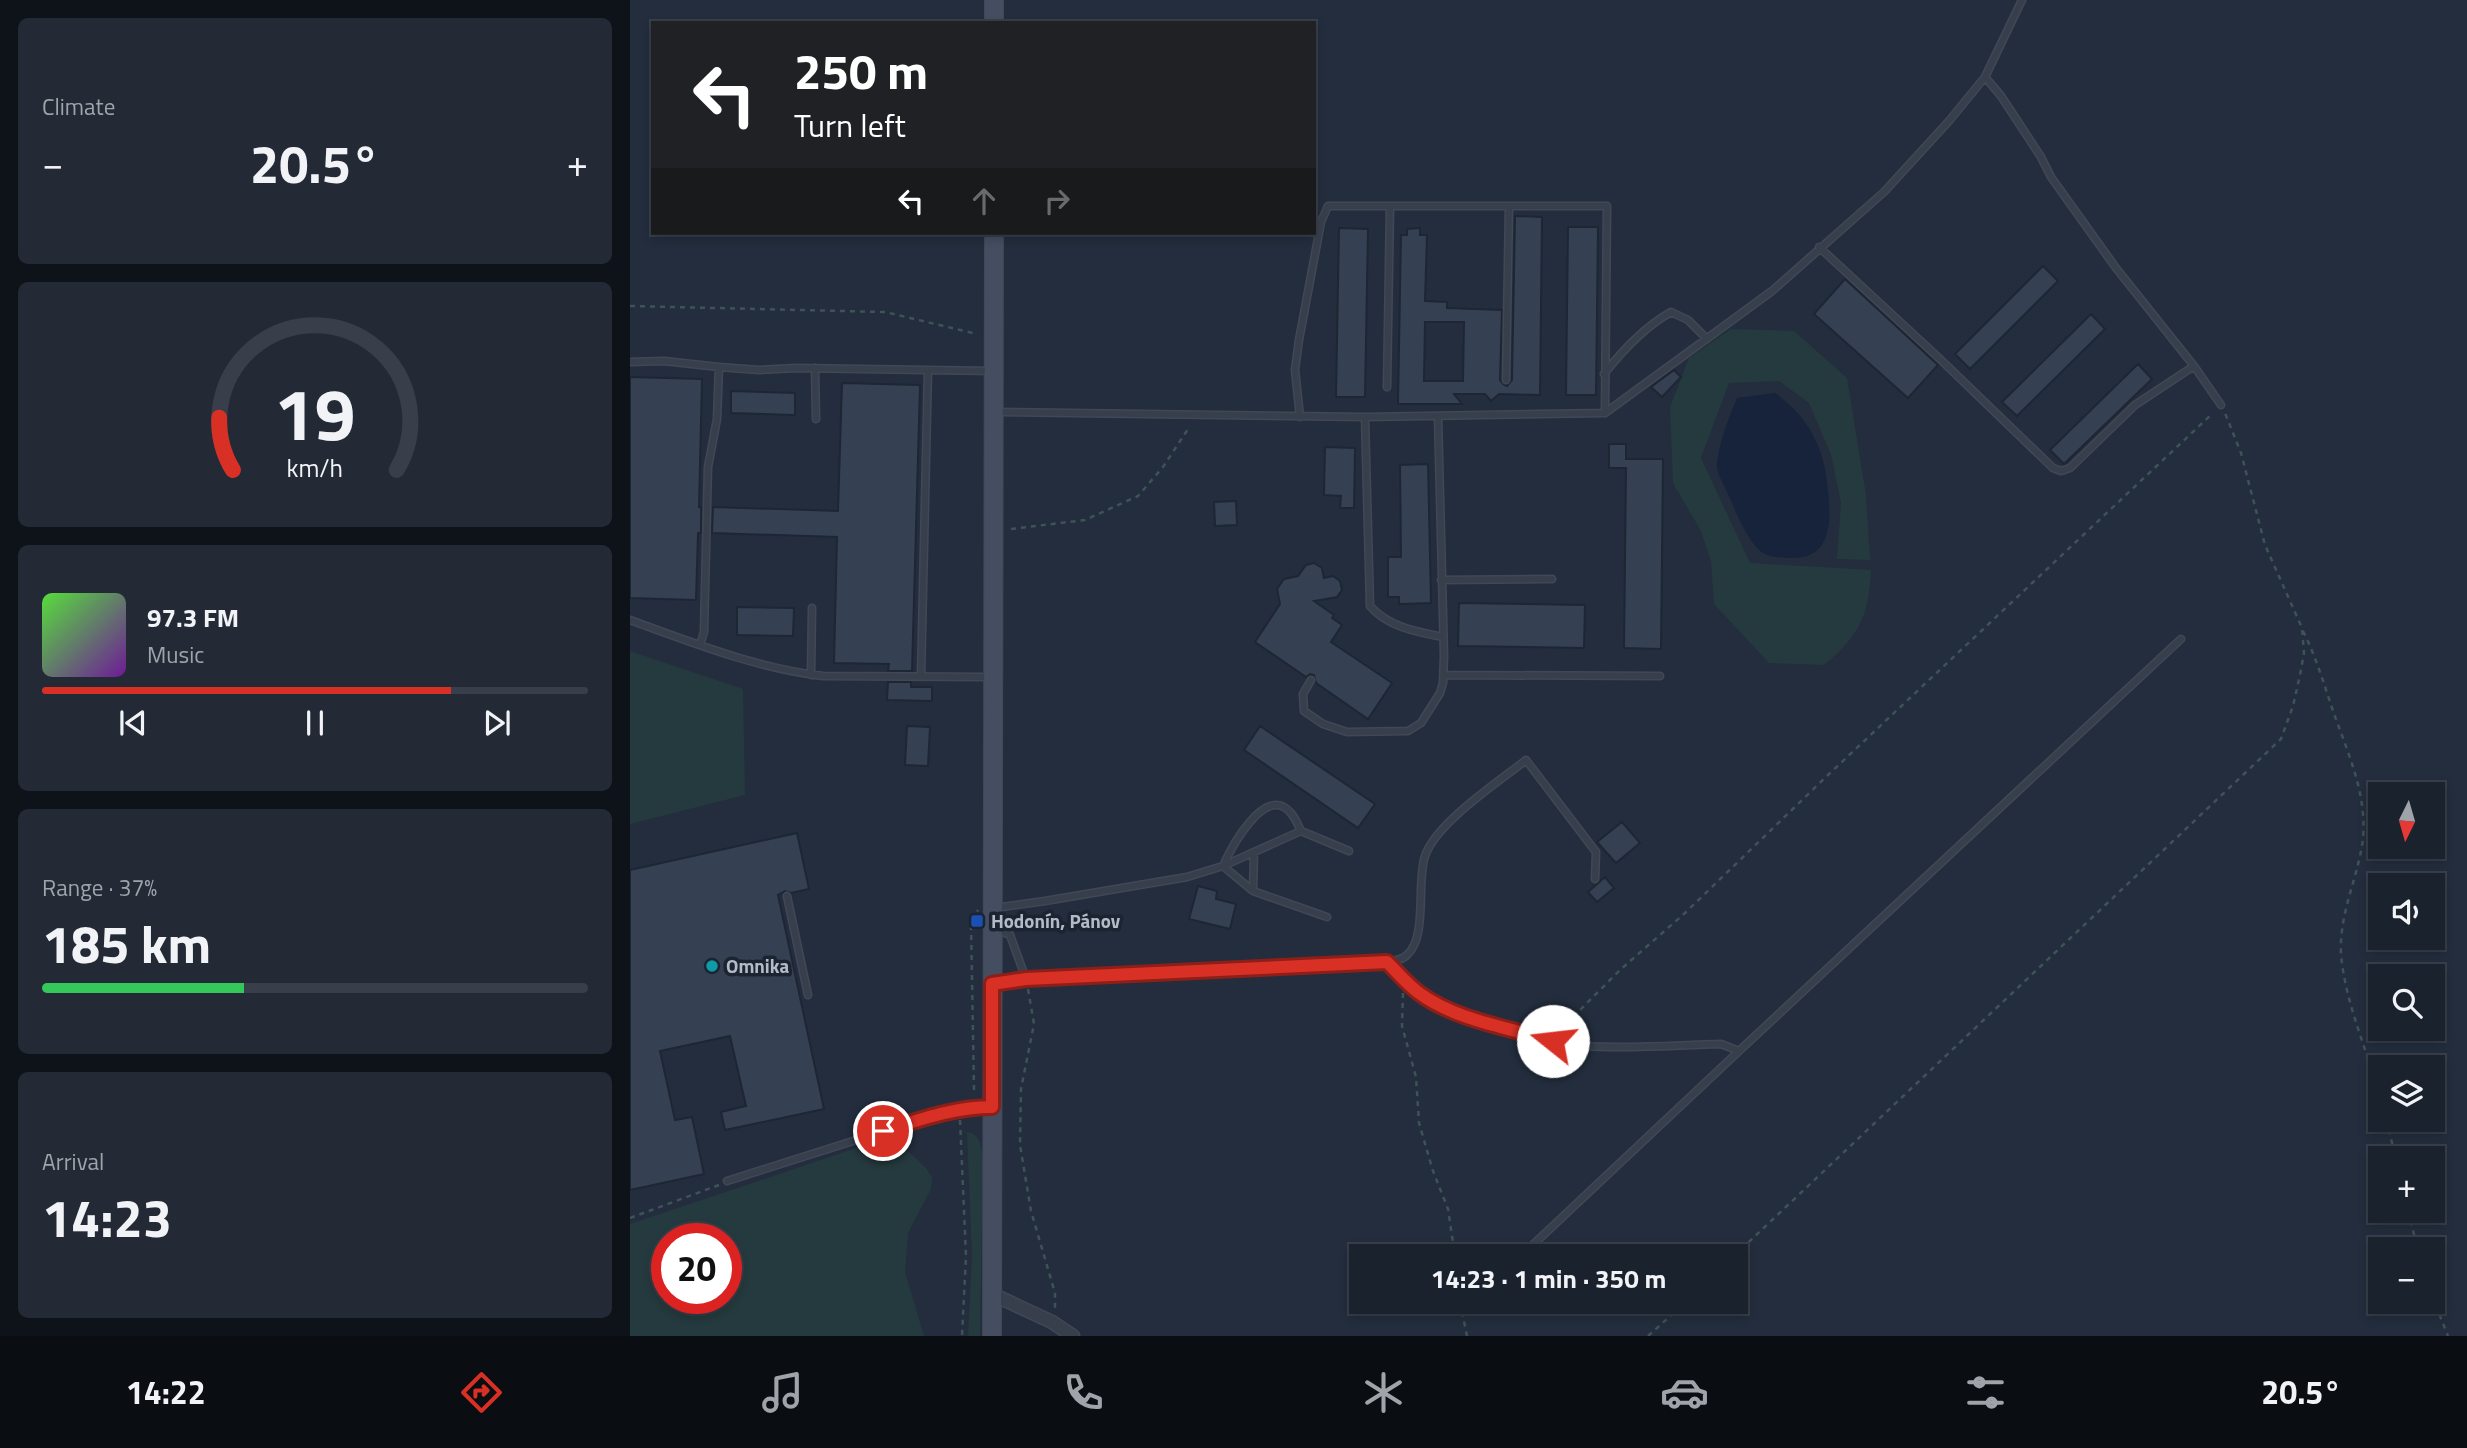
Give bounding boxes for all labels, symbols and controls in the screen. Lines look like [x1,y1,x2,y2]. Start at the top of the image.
text: 250 m [794,33,928,108]
icon: left [679,49,770,140]
text: Climate [42,89,115,124]
text: Turn left [794,101,906,149]
text: 20.5° [250,124,380,203]
text: − [42,134,63,192]
text: + [567,134,588,192]
icon: left [892,182,930,220]
icon: ahead [965,182,1003,220]
icon: right [1038,182,1076,220]
text: 19 [274,359,356,469]
text: km/h [287,449,343,487]
text: 97.3 FM [147,598,239,637]
text: Music [147,637,204,672]
icon: previous [114,704,152,742]
icon: pause [296,704,334,742]
icon: next [478,704,516,742]
north arrow [2368,782,2445,859]
map controls [2368,782,2445,1314]
text: Range · 37% [42,870,157,905]
button: sound [2368,873,2445,950]
text: 185 km [42,904,211,983]
place label: Hodonín, Pánov [991,906,1121,935]
marker: Hodonín, Pánov [969,913,985,929]
place label: Omnika [726,951,790,980]
marker: Omnika [704,958,720,974]
button: search [2368,964,2445,1041]
position arrow [1516,1004,1590,1078]
button: layers [2368,1055,2445,1132]
pin [853,1101,913,1161]
icon: arrive [864,1112,902,1150]
text: Arrival [42,1144,104,1179]
button: + [2368,1146,2445,1223]
text: 14:23 [42,1178,172,1257]
speed limit sign: 20 [651,1223,742,1314]
button: − [2368,1237,2445,1314]
text: 14:23 · 1 min · 350 m [1431,1259,1666,1298]
text: 14:22 [126,1368,206,1416]
icon: directions [457,1368,506,1417]
icon: music [758,1368,807,1417]
icon: phone [1059,1368,1108,1417]
icon: climate [1359,1368,1408,1417]
icon: car [1660,1368,1709,1417]
icon: filters [1961,1368,2010,1417]
text: 20.5° [2261,1368,2341,1416]

